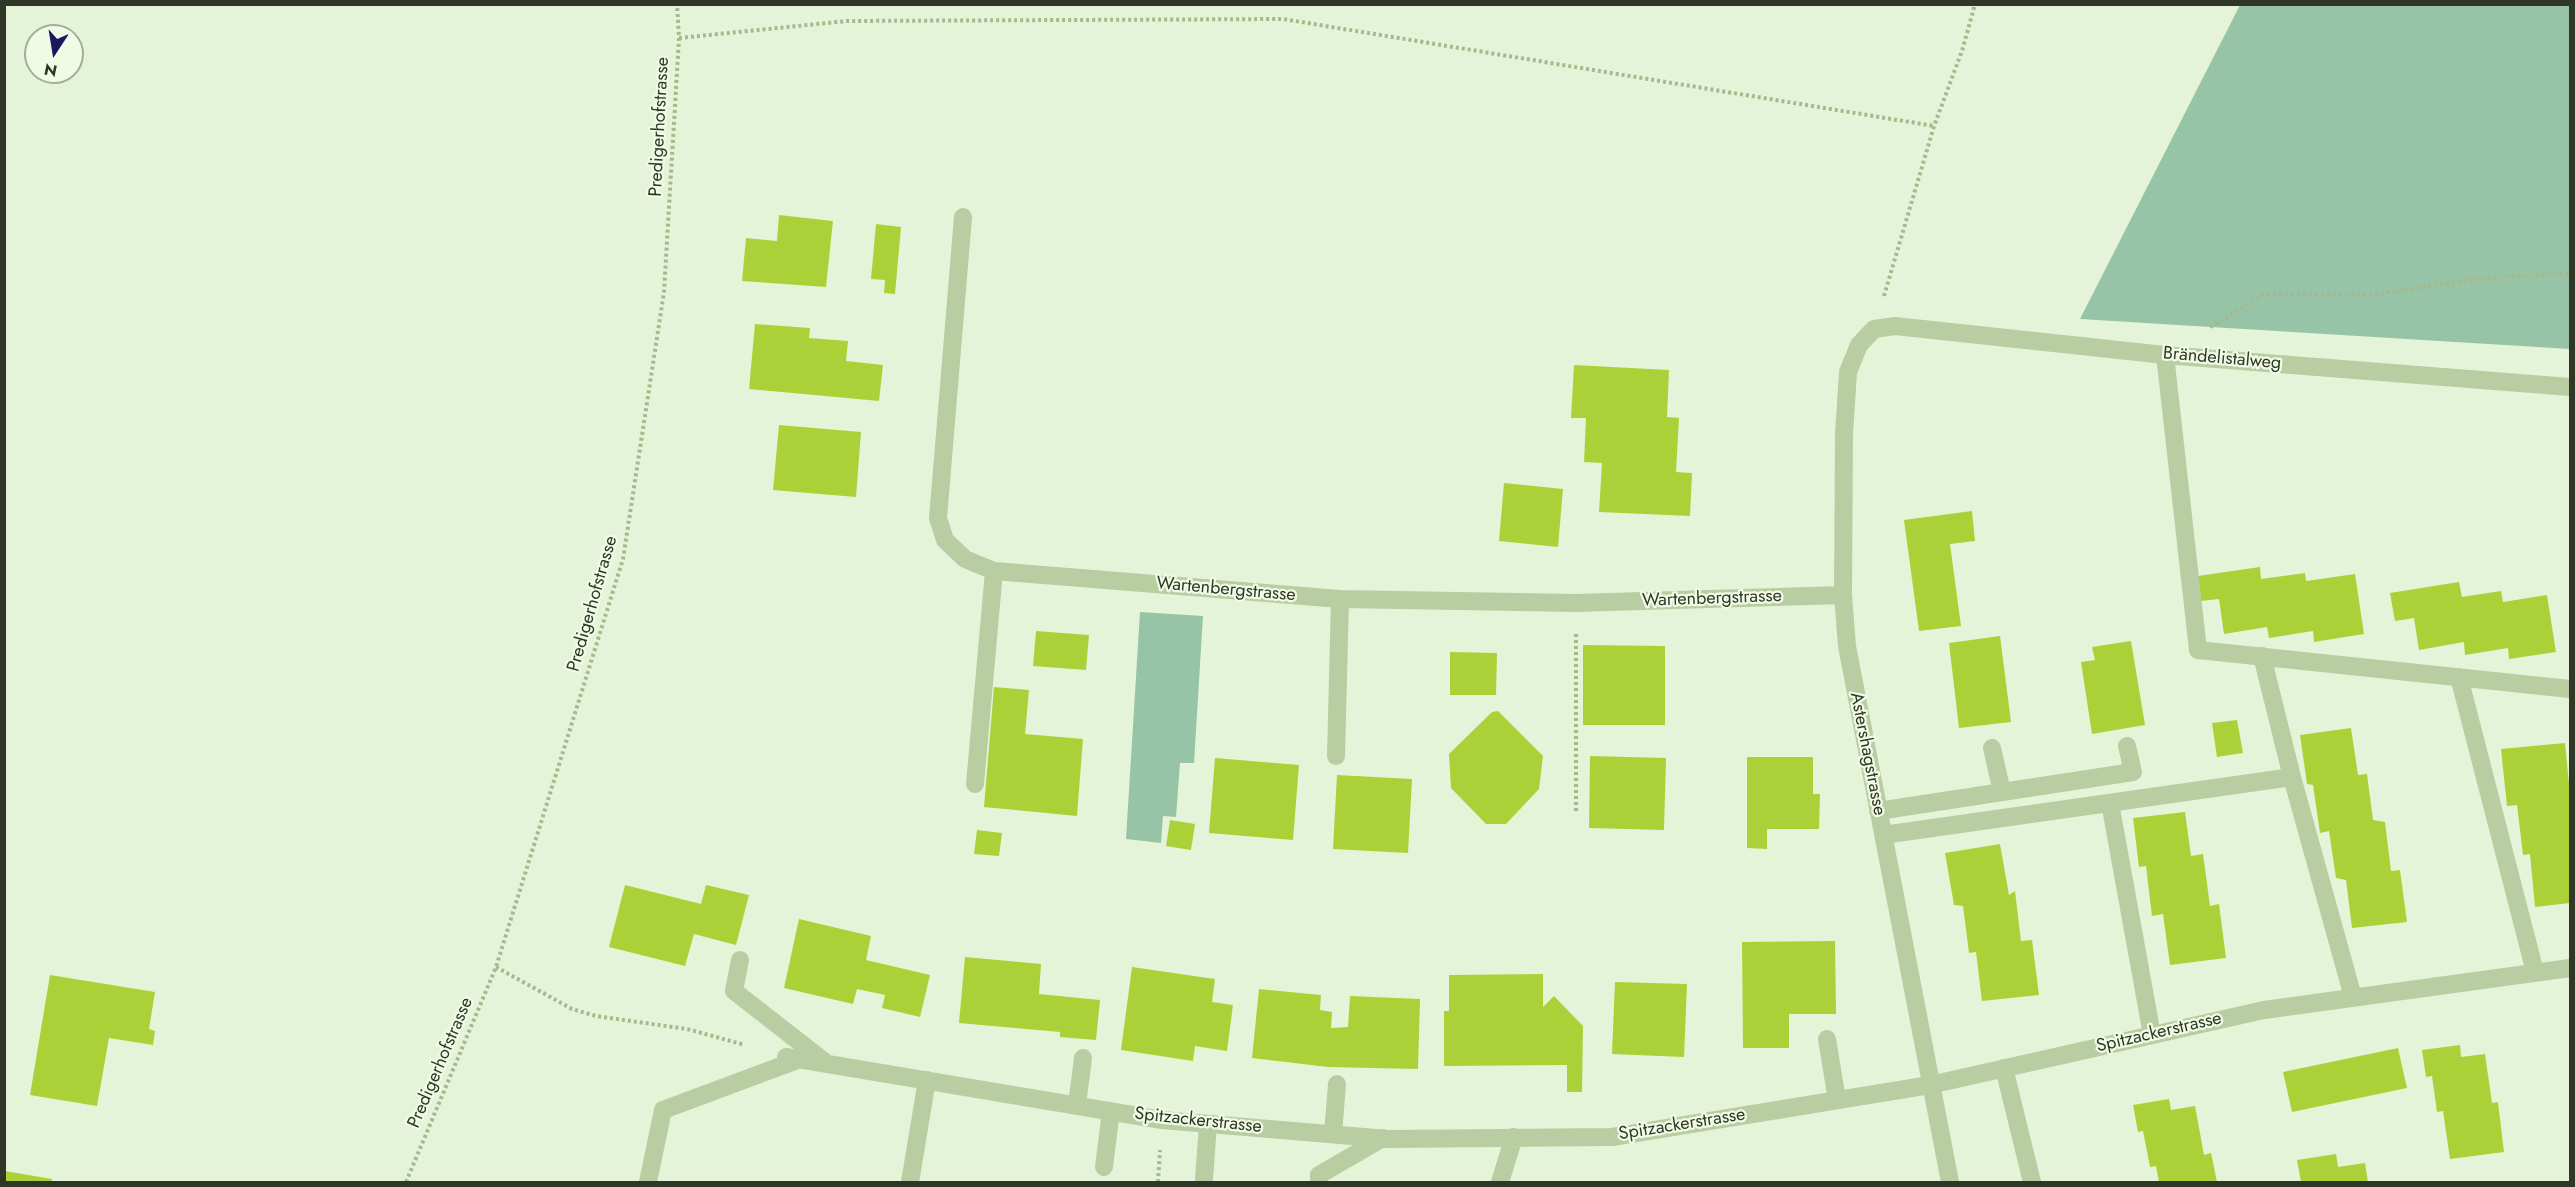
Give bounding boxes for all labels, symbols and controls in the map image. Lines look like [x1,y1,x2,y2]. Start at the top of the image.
north arrow [24,24,84,84]
street label: Predigerhofstrasse [646,57,674,197]
text: N [42,58,59,83]
street label: Brändelistalweg [2162,343,2282,375]
street label: Predigerhofstrasse [563,534,623,674]
street label: Wartenbergstrasse [1155,573,1297,607]
street label: Wartenbergstrasse [1642,586,1782,612]
street label: Astershagstrasse [1845,691,1889,817]
street label: Predigerhofstrasse [404,994,478,1132]
street label: Spitzackerstrasse [2094,1008,2224,1058]
street label: Spitzackerstrasse [1133,1104,1263,1138]
street label: Spitzackerstrasse [1617,1104,1747,1146]

